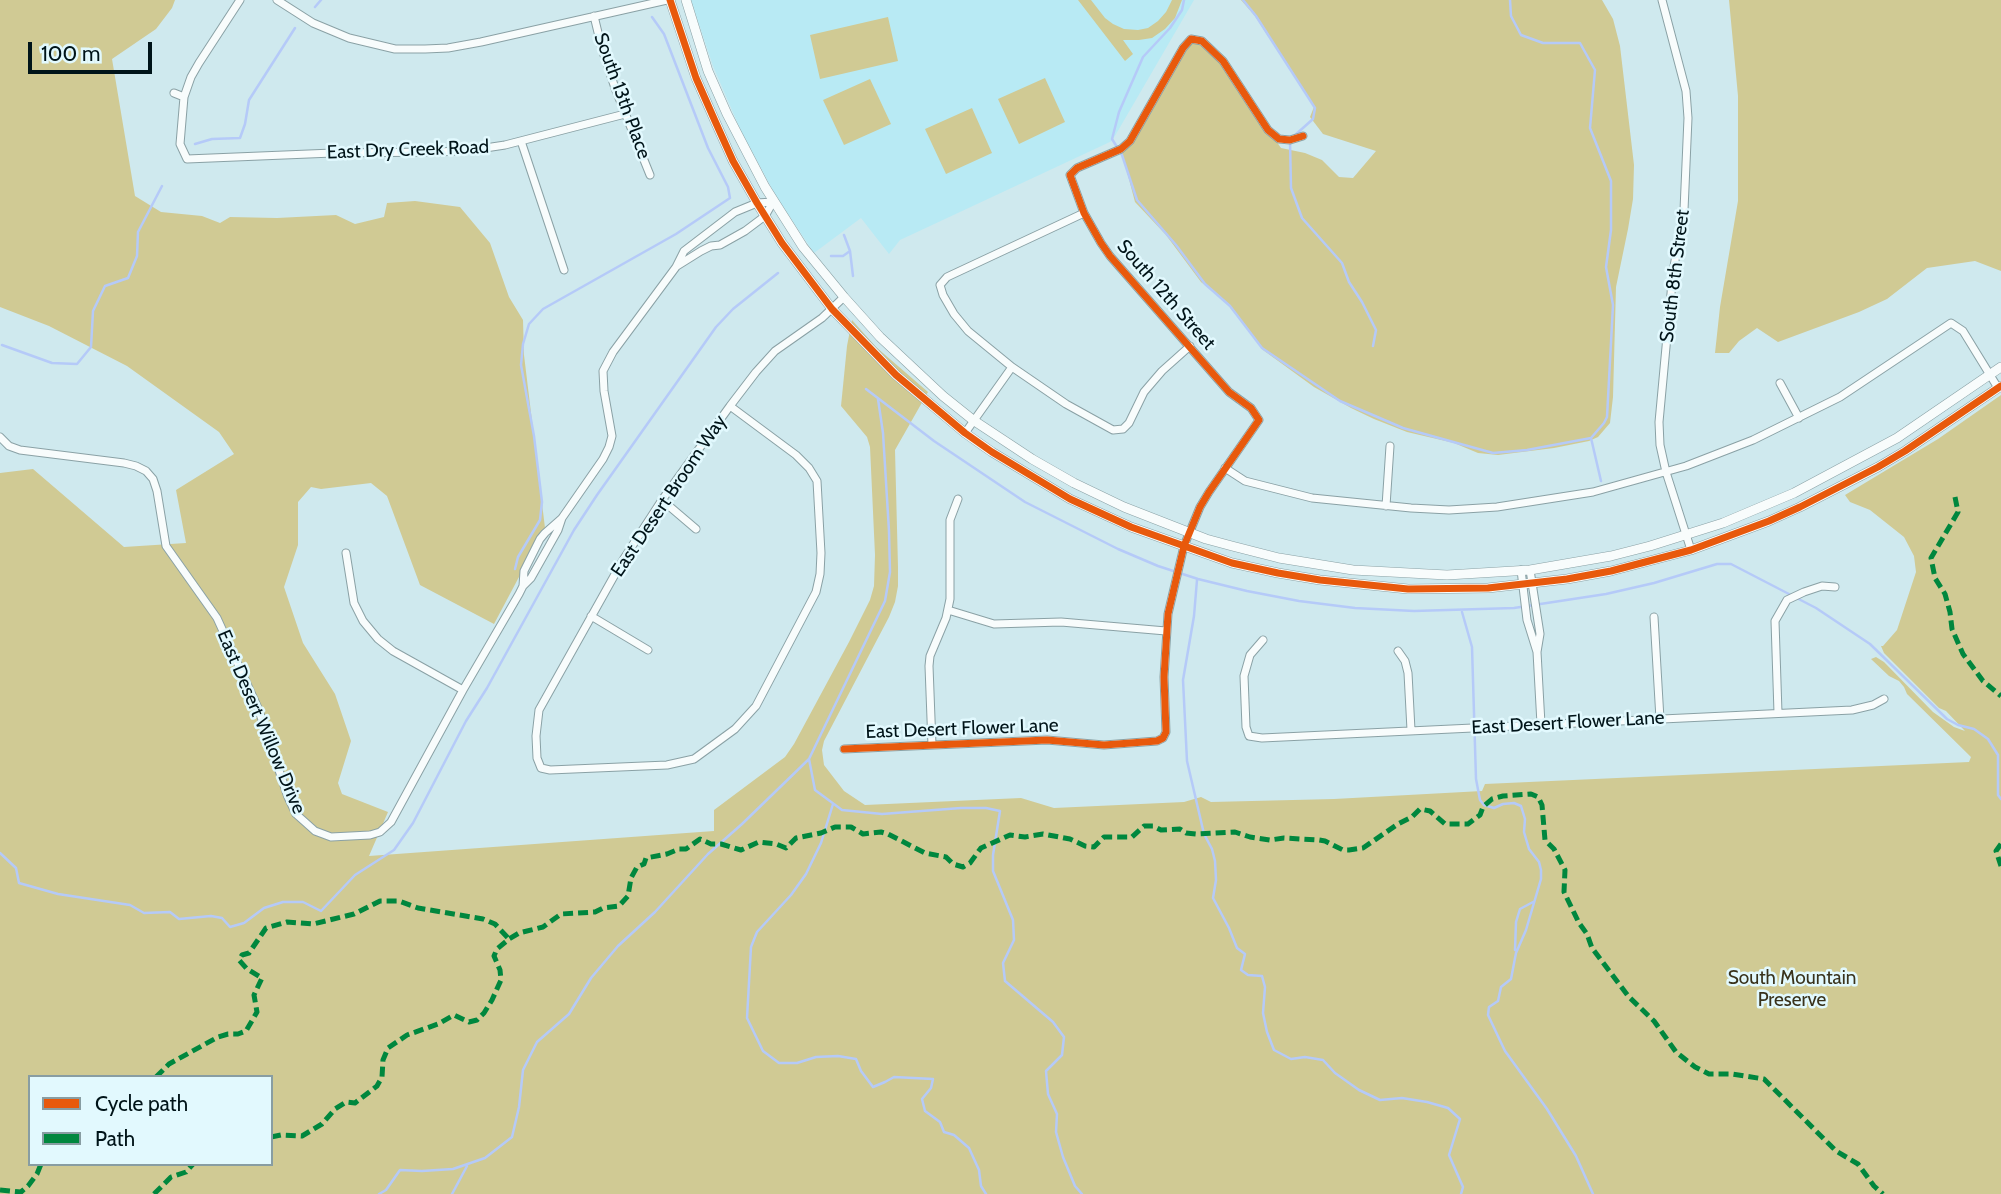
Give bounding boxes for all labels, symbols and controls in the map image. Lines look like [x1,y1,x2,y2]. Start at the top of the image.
scale bar [32,28,156,72]
street label: South 13th Place [589,30,655,162]
text: 100 m [41,41,100,66]
street label: East Dry Creek Road [326,136,490,164]
street label: South 8th Street [1656,208,1694,344]
street label: South 12th Street [1112,235,1220,355]
street label: East Desert Broom Way [606,411,732,581]
street label: East Desert Willow Drive [212,627,310,817]
street label: East Desert Flower Lane [1471,707,1665,739]
street label: East Desert Flower Lane [865,714,1059,744]
park label: South Mountain Preserve [1728,967,1856,1011]
legend [28,1075,273,1166]
text: Cycle path [95,1091,188,1116]
text: Path [95,1126,135,1151]

